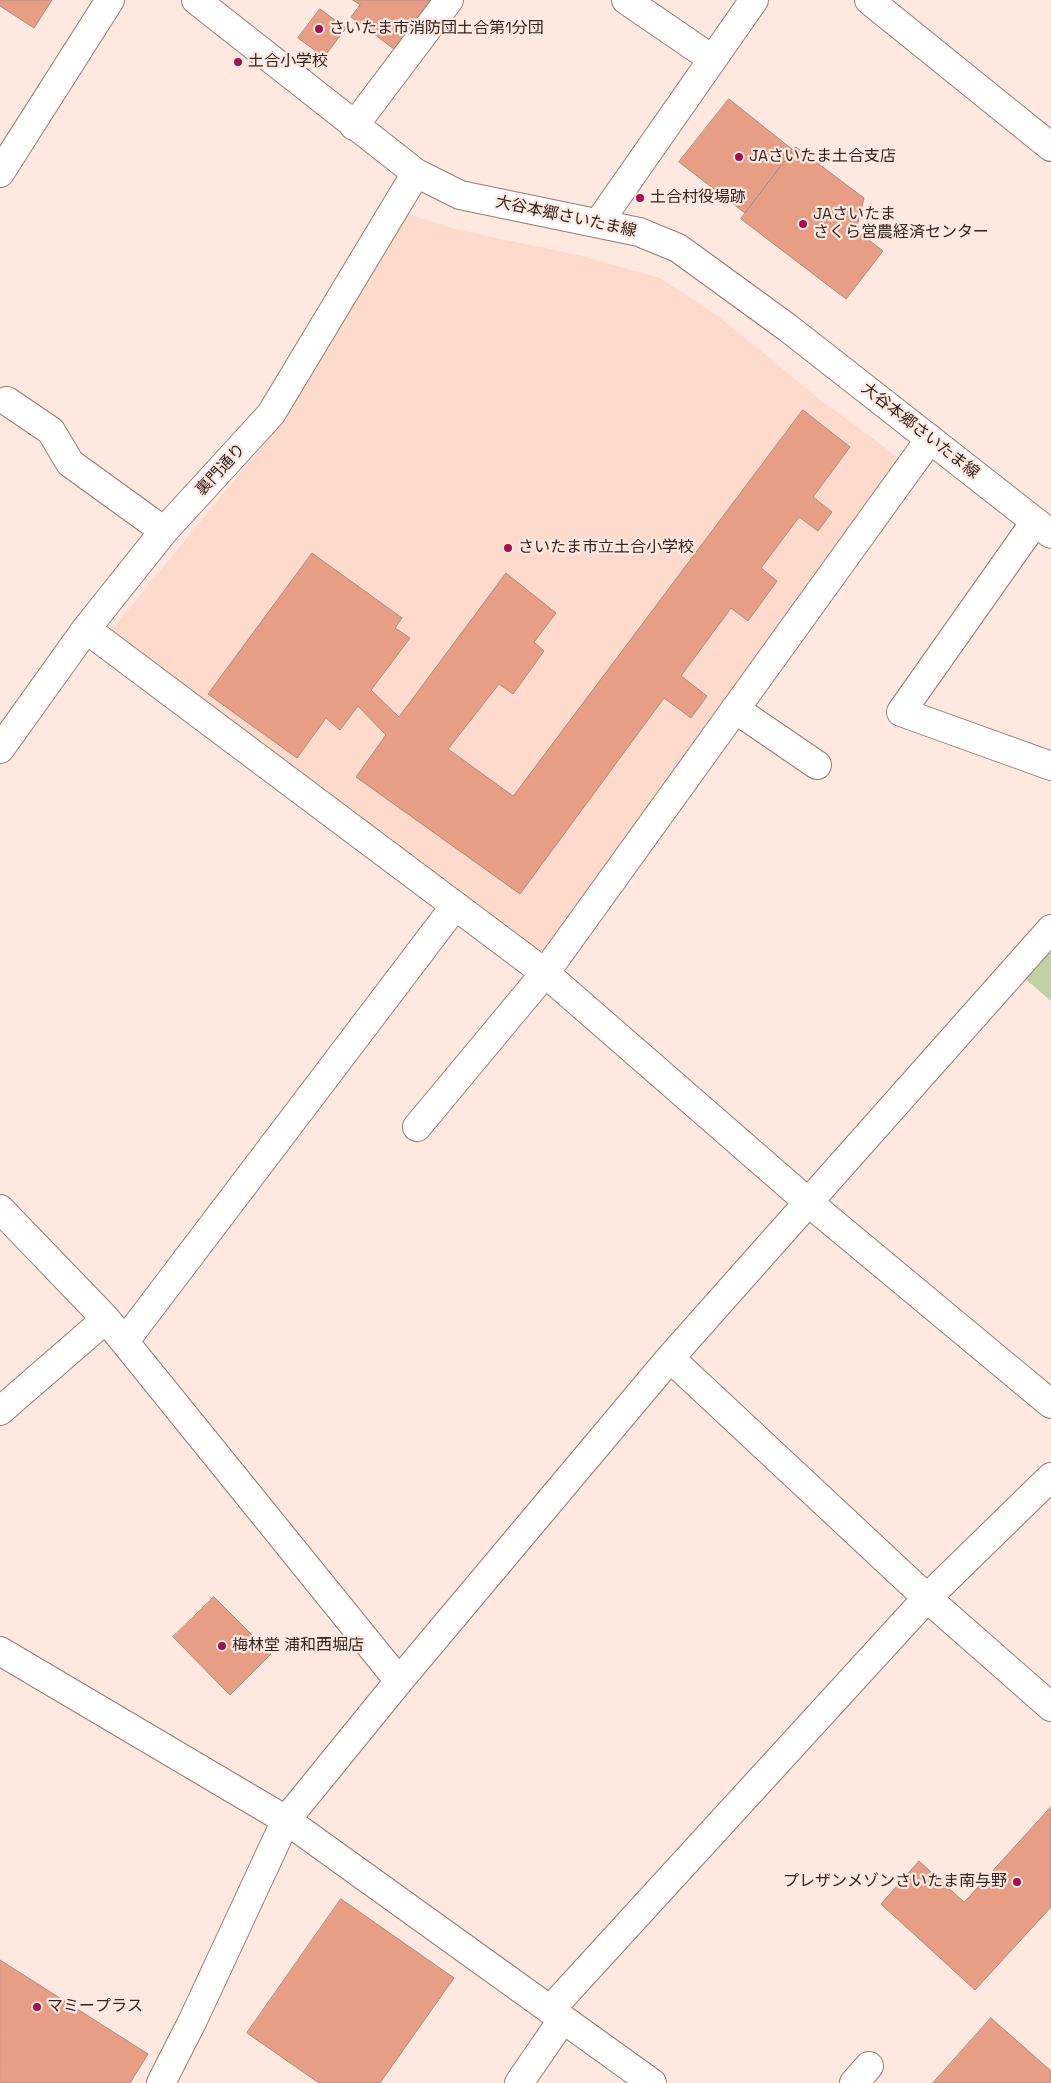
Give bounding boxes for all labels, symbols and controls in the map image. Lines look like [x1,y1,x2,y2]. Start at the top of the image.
place label: さいたま市消防団土合第1分団 [329,19,544,39]
marker: さいたま市消防団土合第1分団 [313,23,325,35]
place label: 土合小学校 [248,52,328,72]
marker: 土合小学校 [232,56,244,68]
place label: JAさいたま土合支店 [749,147,896,167]
marker: JAさいたま土合支店 [733,151,745,163]
place label: 土合村役場跡 [650,188,746,208]
marker: 土合村役場跡 [634,192,646,204]
street label: 大谷本郷さいたま線 [494,193,638,241]
place label: JAさいたま さくら営農経済センター [813,205,989,243]
marker: JAさいたま さくら営農経済センター [797,218,809,230]
street label: 大谷本郷さいたま線 [857,379,983,483]
street label: 裏門通り [192,440,250,500]
place label: さいたま市立土合小学校 [518,538,694,558]
marker: さいたま市立土合小学校 [502,542,514,554]
place label: 梅林堂 浦和西堀店 [232,1636,364,1656]
marker: 梅林堂 浦和西堀店 [216,1640,228,1652]
place label: プレザンメゾンさいたま南与野 [783,1872,1007,1892]
marker: プレザンメゾンさいたま南与野 [1011,1876,1023,1888]
place label: マミープラス [47,1997,143,2017]
marker: マミープラス [31,2001,43,2013]

